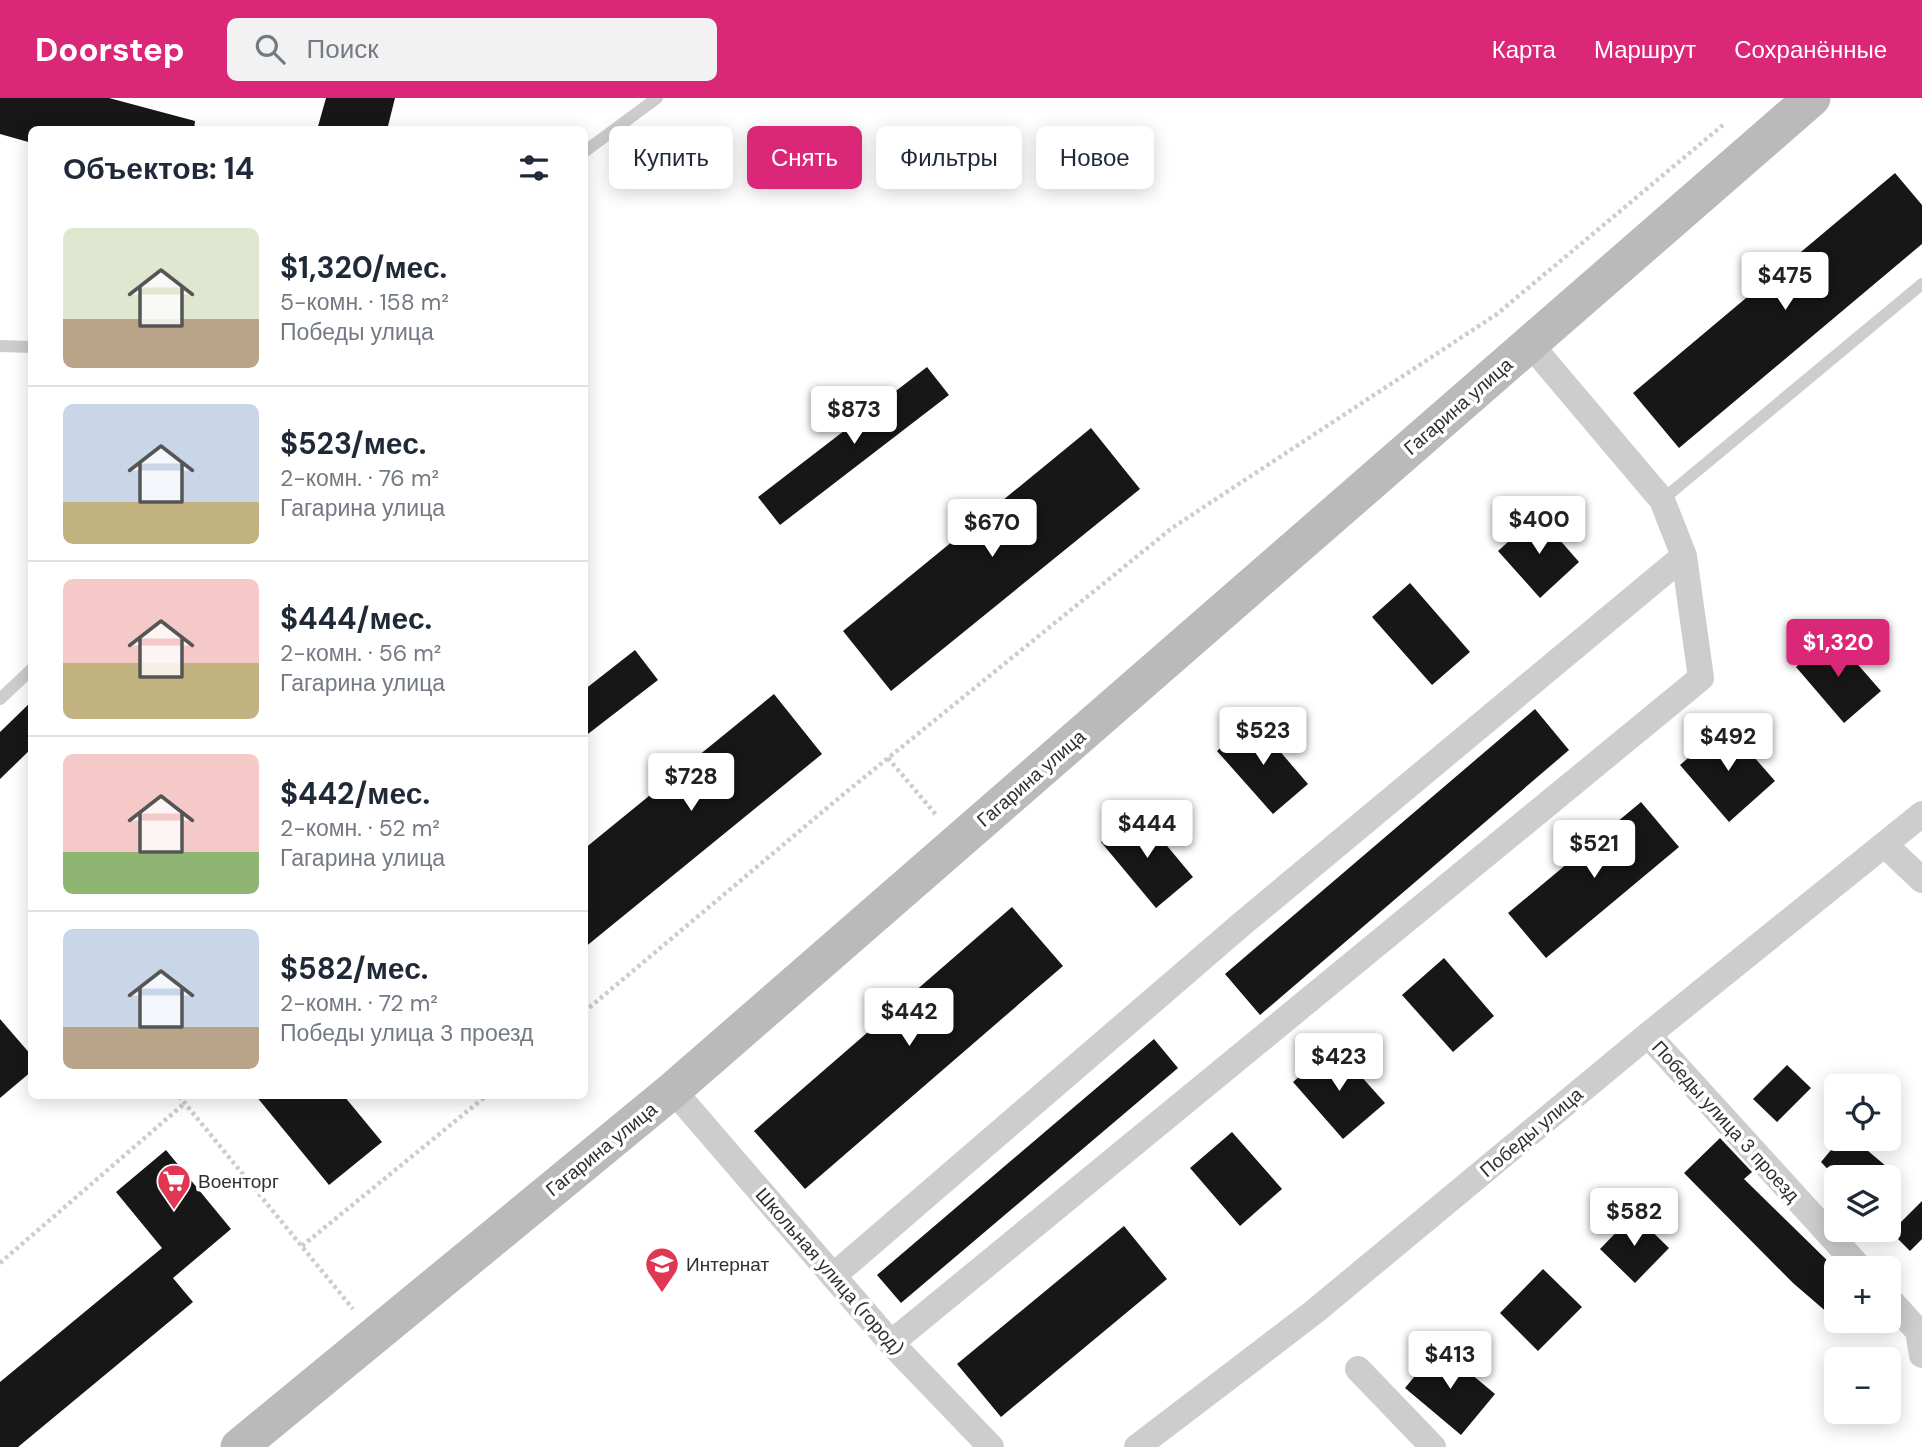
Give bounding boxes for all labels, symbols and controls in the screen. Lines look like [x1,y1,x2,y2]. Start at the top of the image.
search box [227,18,717,81]
text: Doorstep [35,28,185,71]
icon: search [251,30,289,68]
text: Поиск [307,32,379,66]
text: Карта [1492,34,1556,65]
text: Маршрут [1594,34,1696,65]
text: Сохранённые [1734,34,1887,65]
chip: Купить [609,126,733,189]
chip: Снять [747,126,862,189]
chip: Фильтры [876,126,1022,189]
chip: Новое [1036,126,1154,189]
text: Объектов: 14 [63,149,254,188]
icon: filters [515,149,553,187]
text: $1,320/мес. [280,248,447,287]
pin: $475 [1744,252,1826,312]
icon: home [119,256,203,340]
text: $475 [1758,260,1812,290]
text: 5-комн. · 158 m² [280,287,449,317]
text: Победы улица [280,317,434,347]
street label: Гагарина улица [1399,352,1518,461]
pin: $873 [813,386,895,446]
text: $873 [827,394,881,424]
text: $523/мес. [280,424,426,463]
icon: home [119,432,203,516]
text: 2-комн. · 76 m² [280,463,439,493]
text: Гагарина улица [280,493,445,523]
pin: $400 [1498,496,1580,556]
pin: $670 [951,500,1033,559]
text: $400 [1508,504,1570,534]
text: $670 [964,507,1020,537]
text: $444/мес. [280,599,432,638]
icon: home [119,607,203,691]
pin: $1,320 [1781,620,1895,679]
text: $1,320 [1802,627,1874,657]
text: 2-комн. · 56 m² [280,638,441,668]
text: Гагарина улица [280,668,445,698]
pin: $523 [1222,708,1304,767]
pin: $492 [1687,714,1769,773]
text: $523 [1235,715,1291,745]
text: $492 [1700,721,1756,751]
street label: Гагарина улица [972,724,1091,833]
pin: $728 [650,754,732,813]
text: $728 [664,761,718,791]
text: $442/мес. [280,774,430,813]
icon: home [119,782,203,866]
pin: $444 [1106,800,1188,860]
text: $444 [1118,808,1176,838]
text: 2-комн. · 52 m² [280,813,440,843]
pin: $521 [1553,820,1635,880]
text: $521 [1569,828,1619,858]
text: Гагарина улица [280,843,445,873]
text: $582/мес. [280,949,428,988]
icon: home [119,957,203,1041]
text: 2-комн. · 72 m² [280,988,438,1018]
pin: $442 [868,988,950,1048]
text: $442 [880,996,938,1026]
text: Победы улица 3 проезд [280,1018,533,1048]
pin: $423 [1298,1034,1380,1093]
street label: Победы улица 3 проезд [1646,1035,1805,1207]
text: $423 [1311,1041,1367,1071]
map controls [1824,1074,1901,1424]
button: locate [1824,1074,1901,1151]
street label: Победы улица [1475,1082,1588,1183]
street label: Гагарина улица [540,1096,663,1202]
supermarket icon: Военторг [155,1162,193,1211]
button: layers [1824,1165,1901,1242]
place label: Военторг [198,1169,279,1194]
street label: Школьная улица (город) [750,1182,909,1360]
pin: $582 [1593,1188,1675,1248]
text: $582 [1606,1196,1662,1226]
school or university icon: Интернат [643,1245,681,1294]
place label: Интернат [686,1252,769,1277]
button: + [1824,1256,1901,1333]
pin: $413 [1409,1332,1491,1391]
text: $413 [1424,1339,1476,1369]
button: − [1824,1347,1901,1424]

